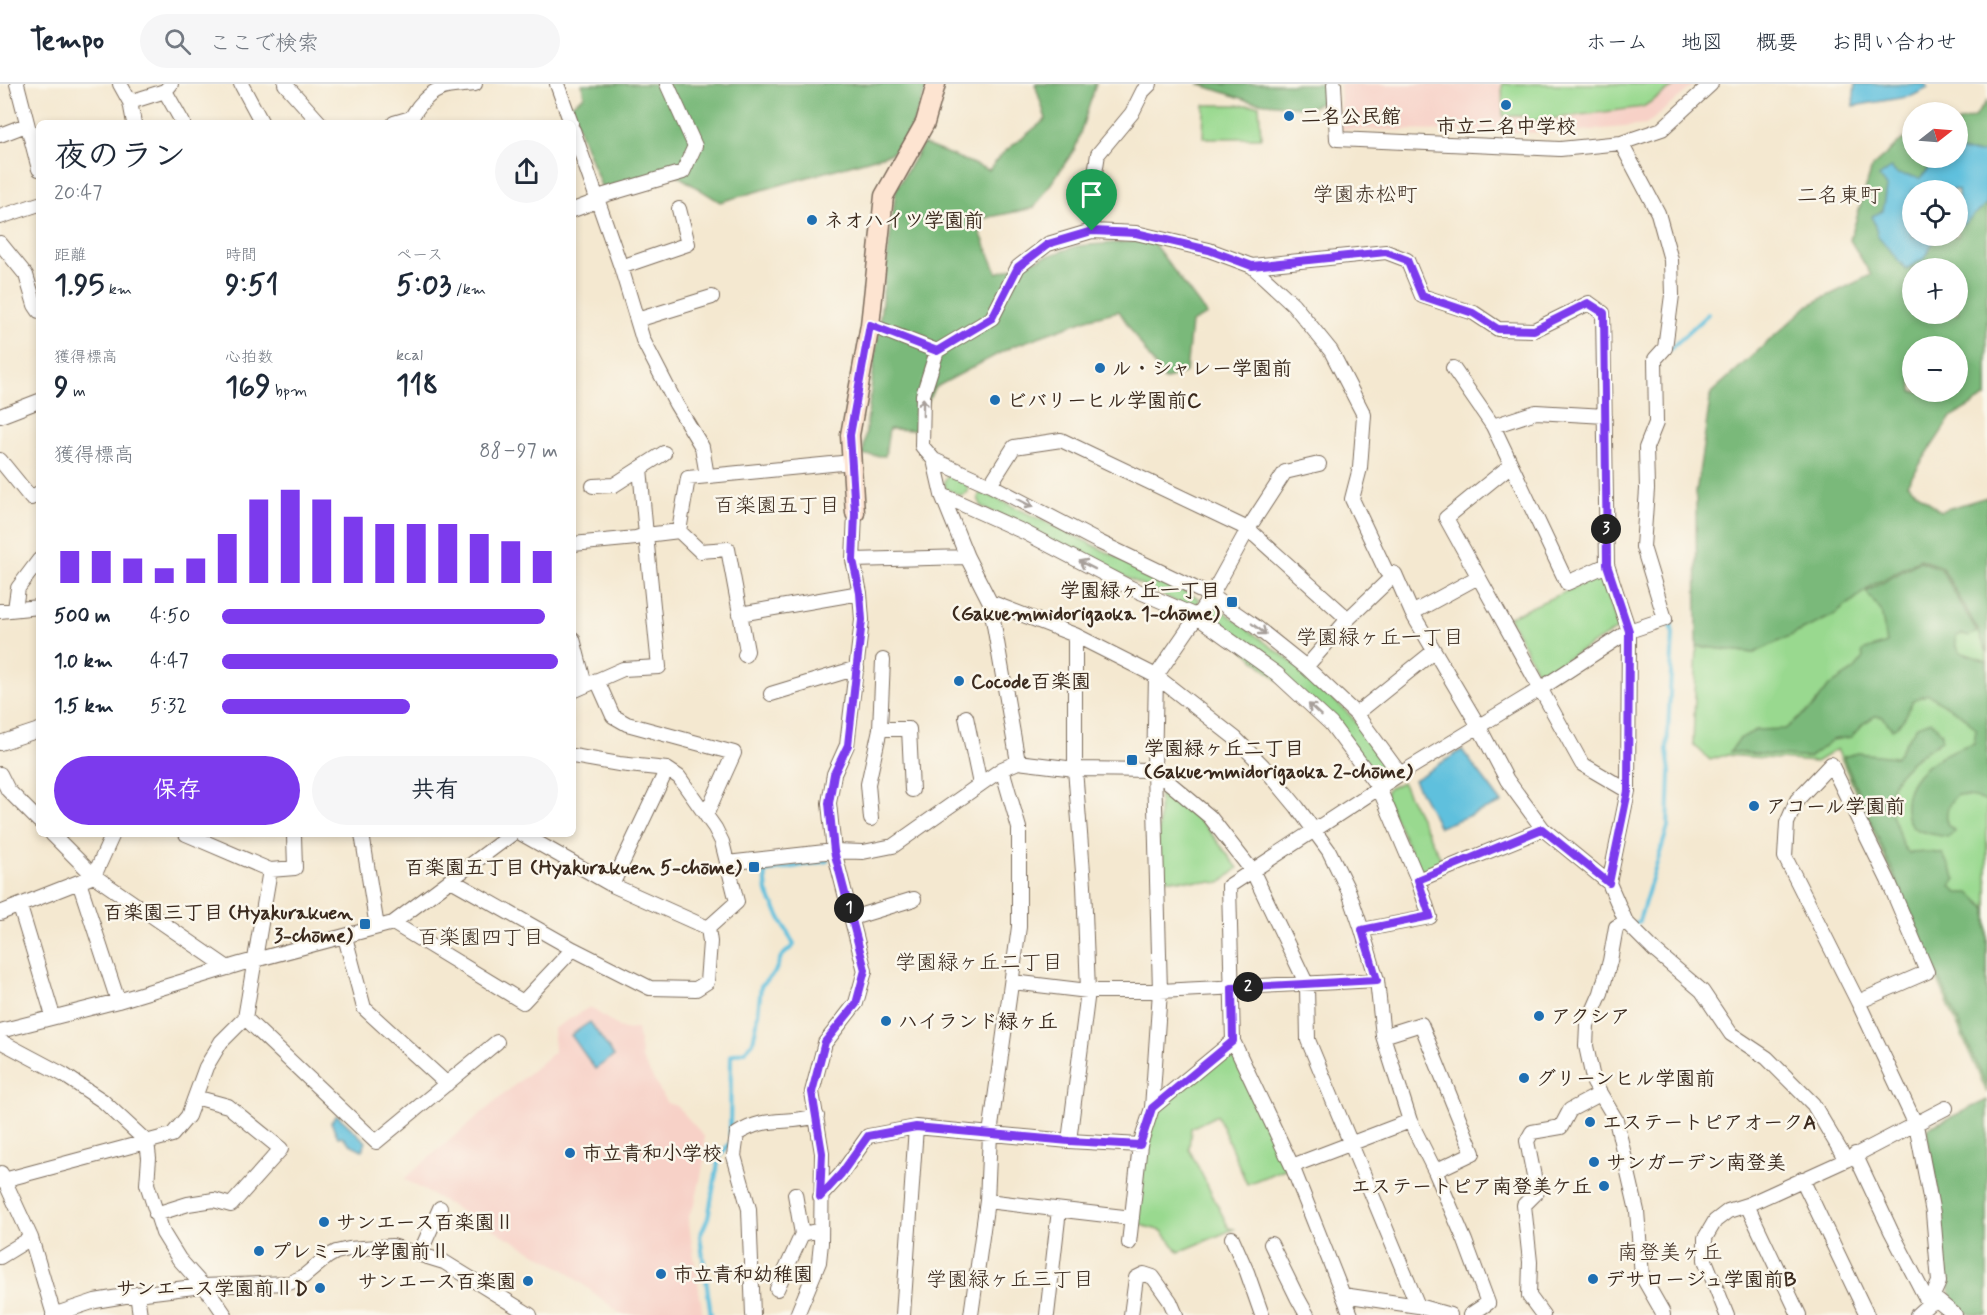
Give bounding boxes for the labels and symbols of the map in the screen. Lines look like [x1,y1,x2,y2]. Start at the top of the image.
marker: 市立二名中学校 [1499,98,1513,112]
north arrow [1902,102,1968,168]
place label: 二名公民館 [1301,104,1401,131]
marker: 二名公民館 [1282,109,1296,123]
place label: 市立二名中学校 [1436,114,1576,141]
pin [1066,169,1117,231]
district label: 学園赤松町 [1313,181,1418,209]
district label: 二名東町 [1797,182,1881,210]
place label: ネオハイツ学園前 [824,208,984,235]
marker: ネオハイツ学園前 [805,213,819,227]
place label: ル・シャレー学園前 [1112,356,1292,383]
marker: ル・シャレー学園前 [1093,361,1107,375]
place label: ビバリーヒル学園前C [1007,388,1202,415]
marker: ビバリーヒル学園前C [988,393,1002,407]
one-way arrow [917,397,928,417]
district label: 百楽園五丁目 [714,492,840,520]
one-way arrow [1015,498,1033,510]
pin: 3 [1591,514,1621,544]
one-way arrow [1078,559,1096,570]
place label: 学園緑ヶ丘一丁目 (Gakuemmidorigaoka 1-chōme) [952,578,1221,628]
marker: 学園緑ヶ丘一丁目 (Gakuemmidorigaoka 1-chōme) [1225,595,1239,609]
one-way arrow [1250,623,1266,636]
district label: 学園緑ヶ丘一丁目 [1296,624,1464,652]
place label: Cocode百楽園 [971,669,1091,696]
marker: Cocode百楽園 [952,674,966,688]
one-way arrow [1308,703,1323,717]
place label: 学園緑ヶ丘二丁目 (Gakuemmidorigaoka 2-chōme) [1144,736,1414,786]
marker: 学園緑ヶ丘二丁目 (Gakuemmidorigaoka 2-chōme) [1125,753,1139,767]
place label: アコール学園前 [1766,794,1905,821]
marker: アコール学園前 [1747,799,1761,813]
place label: 百楽園五丁目 (Hyakurakuen 5-chōme) [405,855,743,882]
marker: 百楽園五丁目 (Hyakurakuen 5-chōme) [747,860,761,874]
pin: 1 [834,893,864,923]
place label: 百楽園三丁目 (Hyakurakuen 3-chōme) [103,900,354,950]
marker: 百楽園三丁目 (Hyakurakuen 3-chōme) [358,917,372,931]
district label: 百楽園四丁目 [418,924,544,952]
district label: 学園緑ヶ丘二丁目 [895,949,1063,977]
pin: 2 [1233,972,1263,1002]
place label: アクシア [1551,1004,1630,1031]
place label: ハイランド緑ヶ丘 [898,1009,1058,1036]
marker: アクシア [1532,1009,1546,1023]
marker: ハイランド緑ヶ丘 [879,1014,893,1028]
place label: グリーンヒル学園前 [1536,1066,1715,1093]
marker: グリーンヒル学園前 [1517,1071,1531,1085]
place label: エステートピアオークA [1602,1110,1816,1137]
marker: エステートピアオークA [1583,1115,1597,1129]
place label: 市立青和小学校 [582,1141,722,1168]
marker: 市立青和小学校 [563,1146,577,1160]
place label: サンガーデン南登美 [1606,1150,1786,1177]
marker: サンガーデン南登美 [1587,1155,1601,1169]
place label: エステートピア南登美ケ丘 [1351,1174,1592,1201]
marker: エステートピア南登美ケ丘 [1597,1179,1611,1193]
place label: サンエース百楽園Ⅱ [336,1210,514,1237]
marker: サンエース百楽園Ⅱ [317,1215,331,1229]
place label: プレミール学園前Ⅱ [271,1239,450,1266]
district label: 南登美ヶ丘 [1618,1239,1723,1267]
marker: プレミール学園前Ⅱ [252,1244,266,1258]
place label: 市立青和幼稚園 [673,1262,813,1289]
district label: 学園緑ヶ丘三丁目 [926,1266,1094,1294]
marker: 市立青和幼稚園 [654,1267,668,1281]
place label: デサロージュ学園前B [1605,1267,1797,1294]
place label: サンエース百楽園 [358,1269,516,1296]
marker: デサロージュ学園前B [1586,1272,1600,1286]
marker: サンエース百楽園 [521,1274,535,1288]
place label: サンエース学園前ⅡD [116,1276,308,1303]
marker: サンエース学園前ⅡD [313,1281,327,1295]

